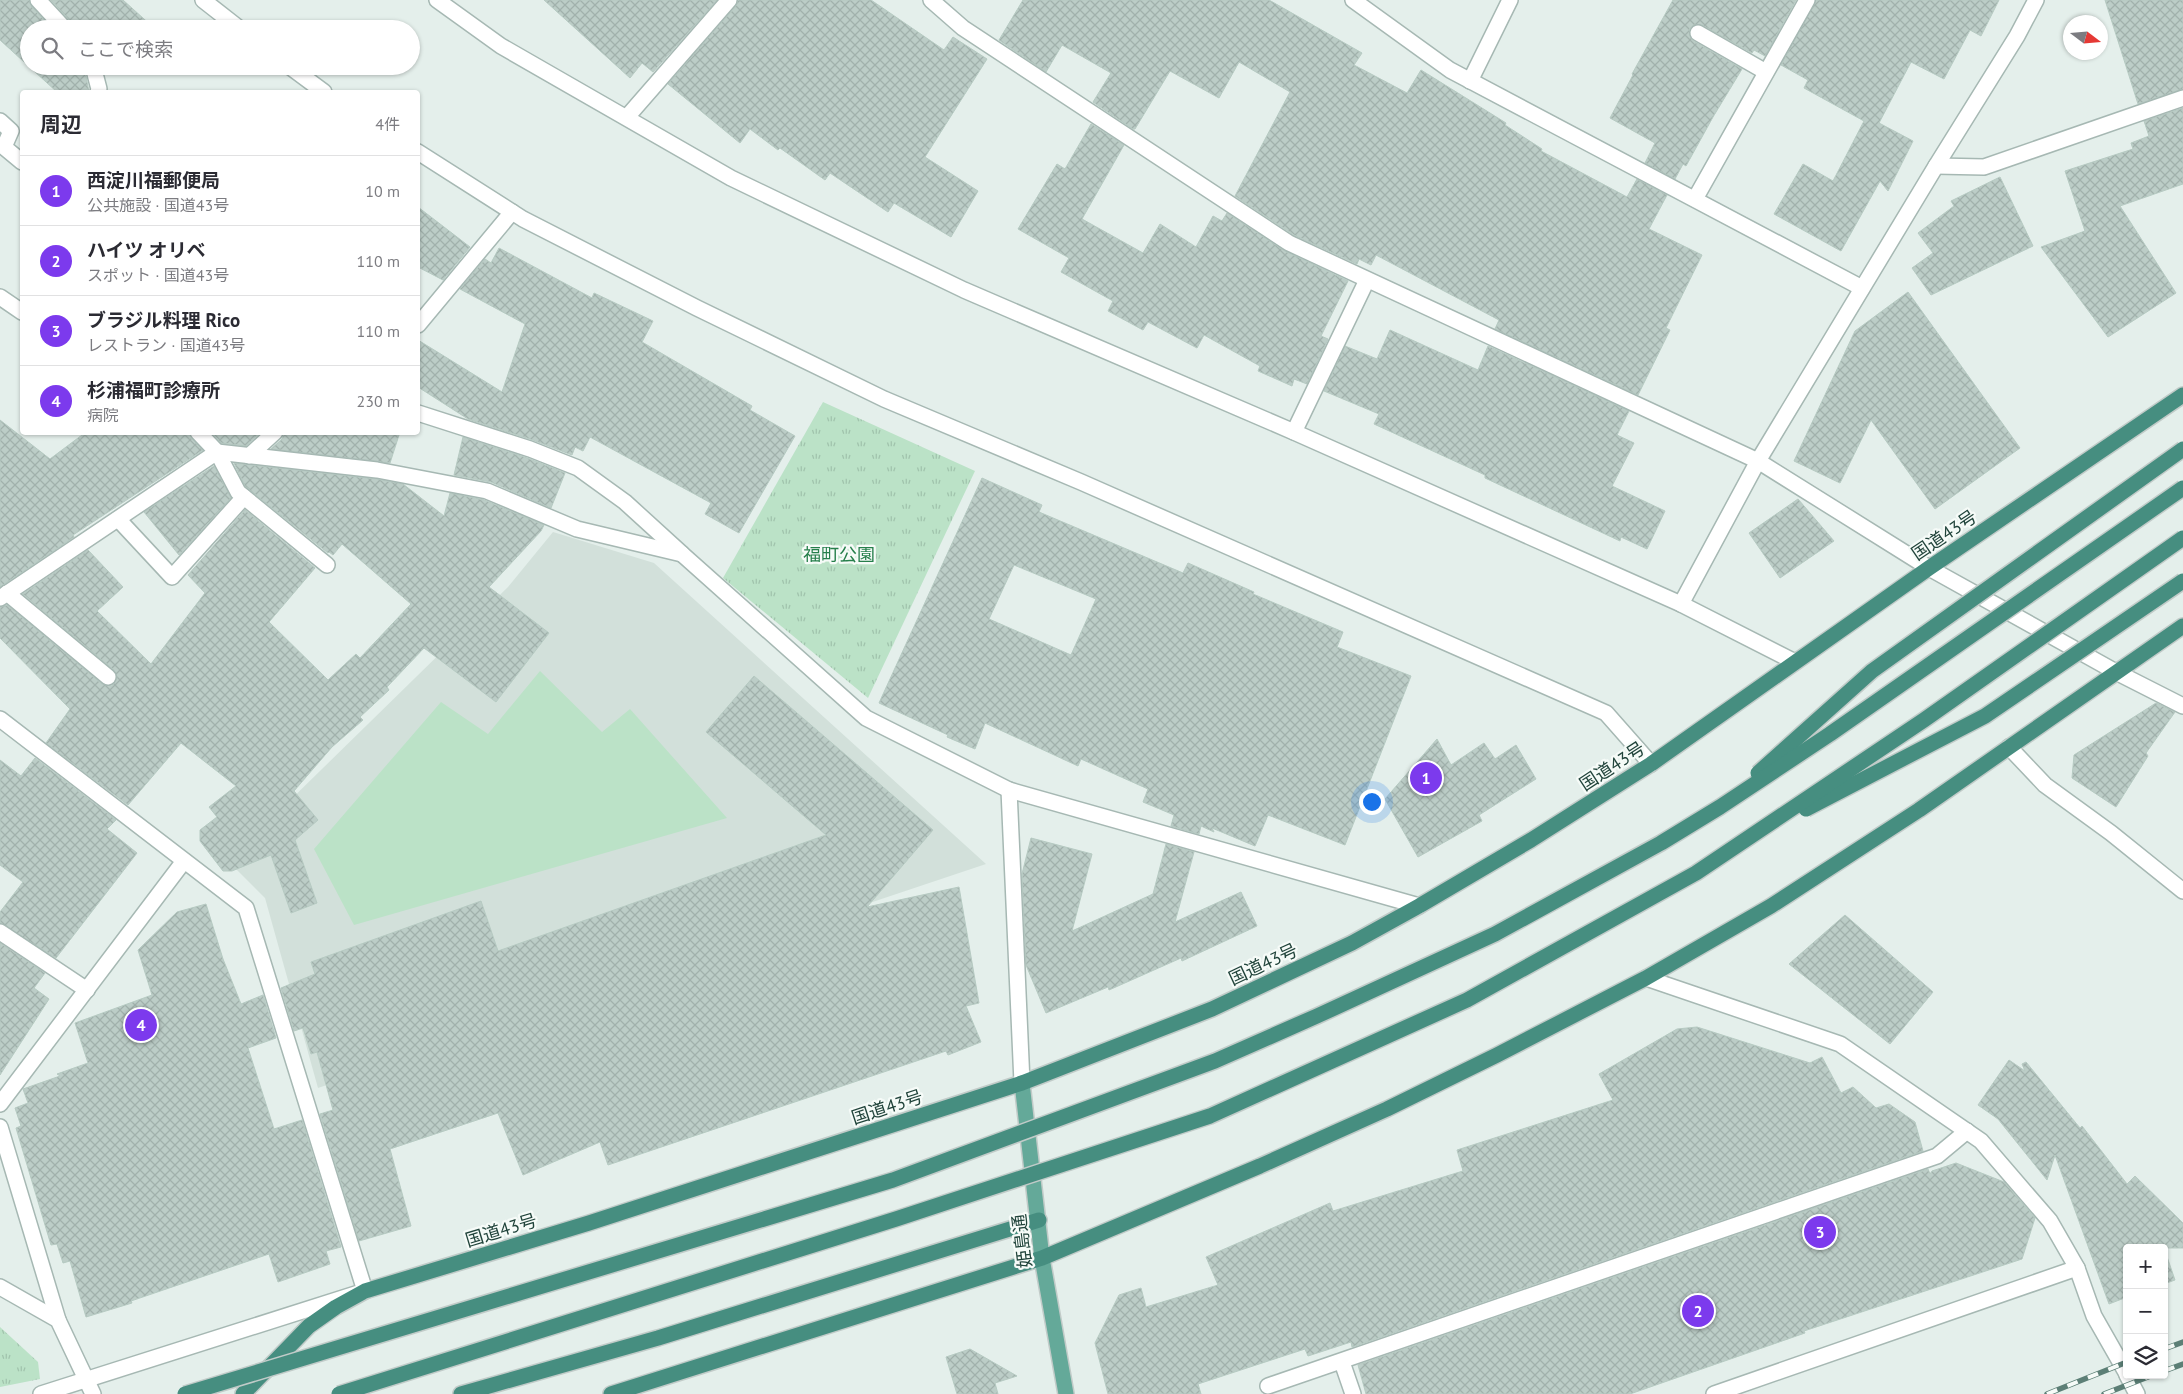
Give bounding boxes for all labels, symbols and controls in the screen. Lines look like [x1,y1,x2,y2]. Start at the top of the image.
north arrow [2063,15,2108,60]
search box [20,20,420,75]
icon: search [38,34,66,62]
text: ここで検索 [78,37,173,61]
text: 周辺 [40,111,82,138]
text: 4件 [375,114,400,134]
text: 西淀川福郵便局 [87,168,220,192]
text: 1 [51,181,61,201]
text: 10 m [365,181,400,201]
text: 公共施設 · 国道43号 [87,195,229,215]
text: ハイツ オリベ [87,238,205,262]
text: 2 [51,251,61,271]
text: 110 m [357,251,400,271]
text: スポット · 国道43号 [87,265,229,285]
text: ブラジル料理 Rico [87,308,240,332]
text: 3 [51,321,61,341]
text: 110 m [357,321,400,341]
text: レストラン · 国道43号 [87,335,245,355]
text: 杉浦福町診療所 [87,378,220,402]
text: 4 [51,391,61,411]
text: 230 m [357,391,400,411]
text: 病院 [87,405,119,425]
street label: 国道43号 [1907,505,1981,565]
park label: 福町公園 [803,543,875,566]
street label: 国道43号 [1575,736,1649,796]
pin: 1 [1410,759,1442,797]
your location [1359,789,1385,815]
street label: 国道43号 [1225,938,1301,990]
pin: 4 [125,1006,157,1044]
street label: 国道43号 [848,1085,926,1129]
street label: 国道43号 [462,1208,540,1252]
street label: 姫島通 [1007,1213,1037,1269]
pin: 3 [1804,1213,1836,1251]
map controls [2123,1244,2168,1379]
button: + [2123,1244,2168,1289]
button: − [2123,1289,2168,1334]
pin: 2 [1682,1292,1714,1330]
button: layers [2123,1334,2168,1379]

